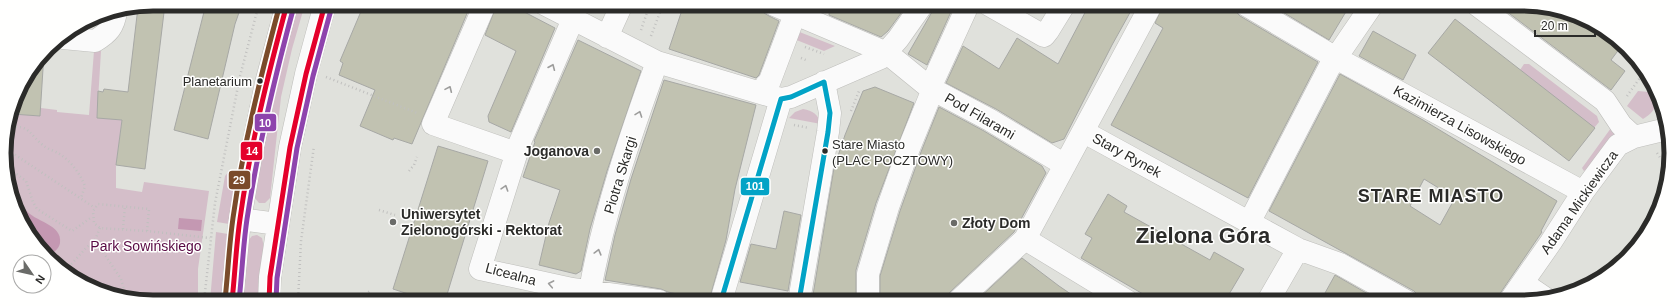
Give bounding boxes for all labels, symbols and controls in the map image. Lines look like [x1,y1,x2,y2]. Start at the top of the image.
scale bar [1535,12,1595,38]
text: 20 m [1541,19,1568,33]
one-way arrow [547,63,555,71]
place label: Planetarium [183,74,252,89]
marker: Planetarium [255,76,265,86]
street label: Kazimierza Lisowskiego [1391,82,1529,168]
one-way arrow [444,85,452,92]
street label: Pod Filarami [942,89,1018,143]
one-way arrow [634,111,643,118]
line badge: 10 [254,113,277,132]
text: 10 [259,117,271,129]
street label: Stary Rynek [1090,130,1165,181]
street label: Piotra Skargi [601,134,639,216]
place label: Stare Miasto (PLAC POCZTOWY) [832,137,953,168]
line badge: 14 [240,141,263,161]
place label: Joganova [524,143,589,159]
text: 14 [246,145,259,157]
marker: Joganova [592,146,602,156]
marker: Stare Miasto (PLAC POCZTOWY) [820,146,830,156]
street label: Adama Mickiewicza [1537,147,1621,257]
line badge: 29 [228,170,251,190]
text: 29 [233,174,245,186]
line badge: 101 [740,177,770,196]
text: 101 [746,180,764,192]
one-way arrow [500,184,509,191]
district label: STARE MIASTO [1358,186,1504,206]
place label: Uniwersytet Zielonogórski - Rektorat [401,206,562,238]
place label: Złoty Dom [962,215,1030,231]
marker: Uniwersytet Zielonogórski - Rektorat [388,217,398,227]
marker: Złoty Dom [949,218,959,228]
district label: Zielona Góra [1136,223,1271,248]
park label: Park Sowińskiego [90,238,202,254]
one-way arrow [593,249,602,256]
north arrow [12,254,52,294]
street label: Licealna [484,260,538,289]
text: N [33,273,47,286]
one-way arrow [548,281,554,289]

